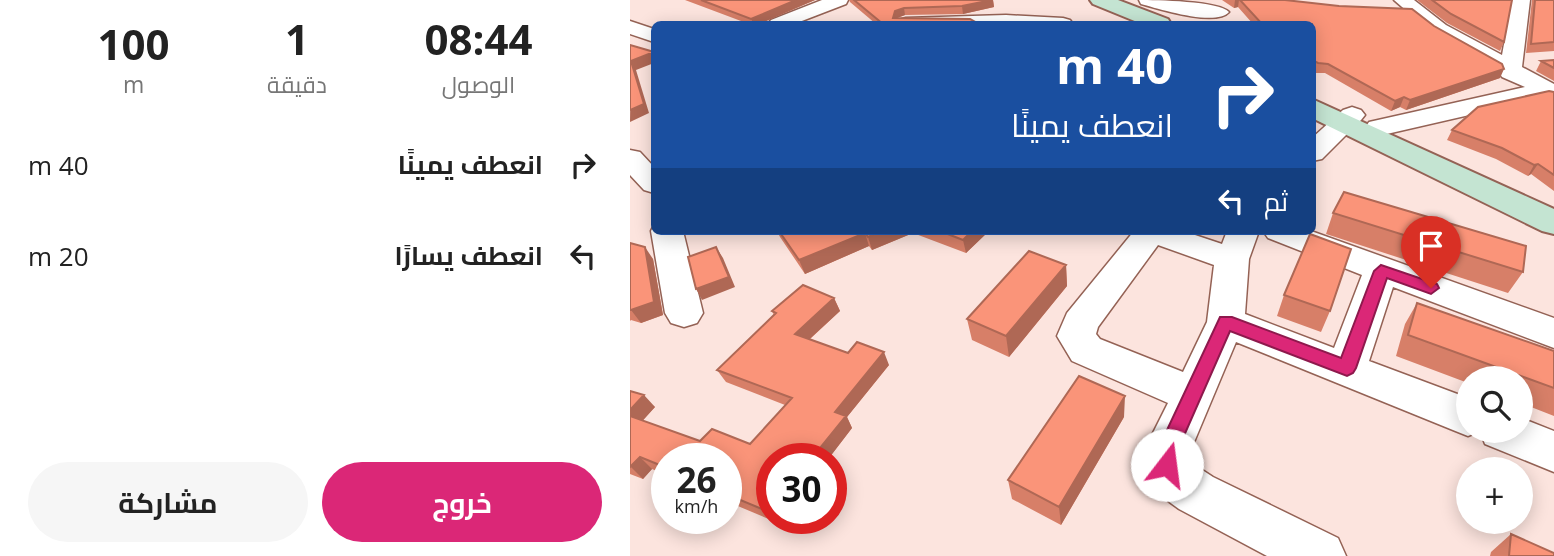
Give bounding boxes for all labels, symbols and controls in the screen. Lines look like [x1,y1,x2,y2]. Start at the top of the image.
text: 1 [285,10,309,67]
text: 08:44 [424,10,532,67]
text: 100 [98,15,170,72]
text: 40 m [1056,32,1173,98]
icon: right [1197,49,1288,140]
text: m [123,68,144,100]
text: دقيقة [267,68,327,100]
text: الوصول [442,68,515,100]
text: انعطف يمينًا [1011,103,1173,146]
text: انعطف يمينًا [398,146,543,182]
icon: right [564,146,602,184]
text: 40 m [28,147,89,183]
icon: left [1212,182,1250,220]
text: ثم [1264,183,1288,219]
pin [1401,216,1461,288]
icon: arrive [1412,227,1450,265]
text: انعطف يسارًا [394,237,543,273]
icon: left [564,237,602,275]
text: 20 m [28,238,89,274]
map controls [1456,366,1533,534]
button: search [1456,366,1533,443]
position arrow [1130,428,1204,502]
speed limit sign: 30 [756,443,847,534]
text: 26 [676,456,717,503]
button: + [1456,457,1533,534]
button: مشاركة [28,462,308,542]
button: خروج [322,462,602,542]
text: km/h [675,494,718,518]

